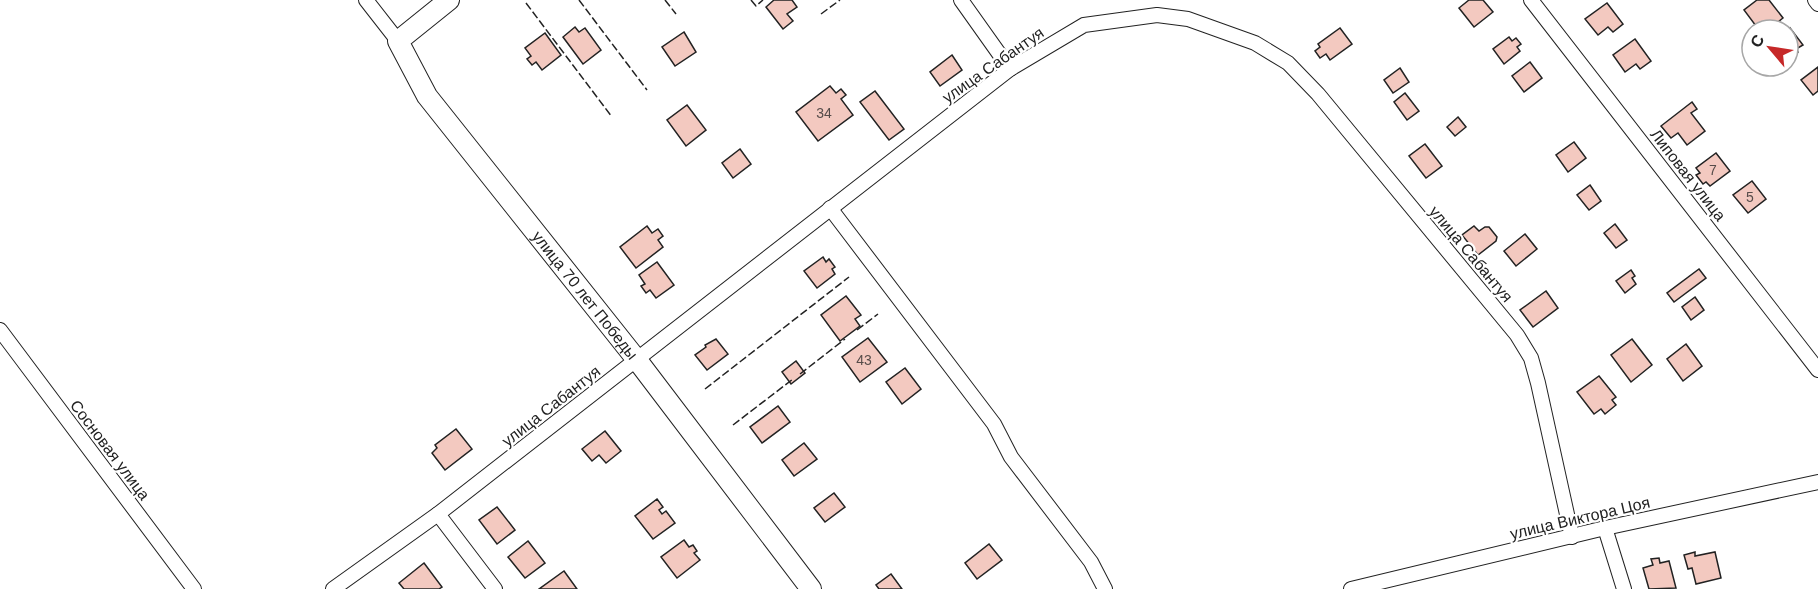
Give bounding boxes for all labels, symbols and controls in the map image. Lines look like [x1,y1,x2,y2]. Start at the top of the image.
north arrow [1740,18,1800,78]
street label: улица Сабантуя [939,24,1047,106]
text: С [1747,31,1768,50]
house number: 34 [816,105,832,121]
street label: Липовая улица [1647,126,1729,224]
house number: 7 [1709,162,1717,178]
house number: 5 [1746,189,1754,205]
street label: улица Сабантуя [1426,203,1516,305]
street label: улица 70 лет Победы [529,228,642,363]
house number: 43 [856,352,872,368]
street label: улица Сабантуя [499,362,603,450]
street label: Сосновая улица [67,397,153,503]
street label: улица Виктора Цоя [1508,494,1652,542]

